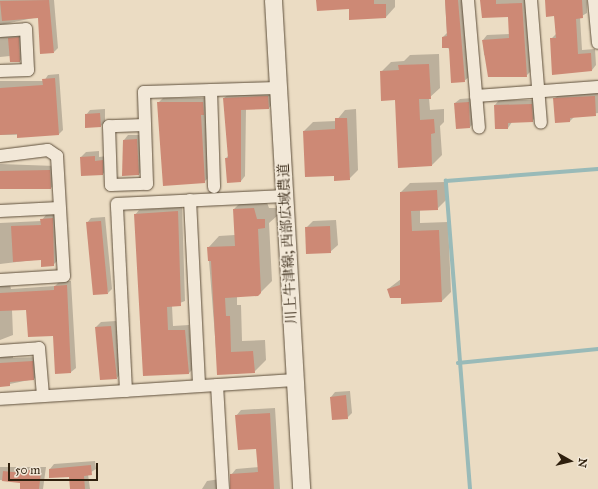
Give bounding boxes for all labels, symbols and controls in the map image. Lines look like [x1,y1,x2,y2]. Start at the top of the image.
street label: 川上牛津線; 西部広域農道 [275,163,301,325]
north arrow [550,441,590,481]
scale bar [10,455,100,481]
text: N [575,457,589,468]
text: 50 m [15,463,40,477]

